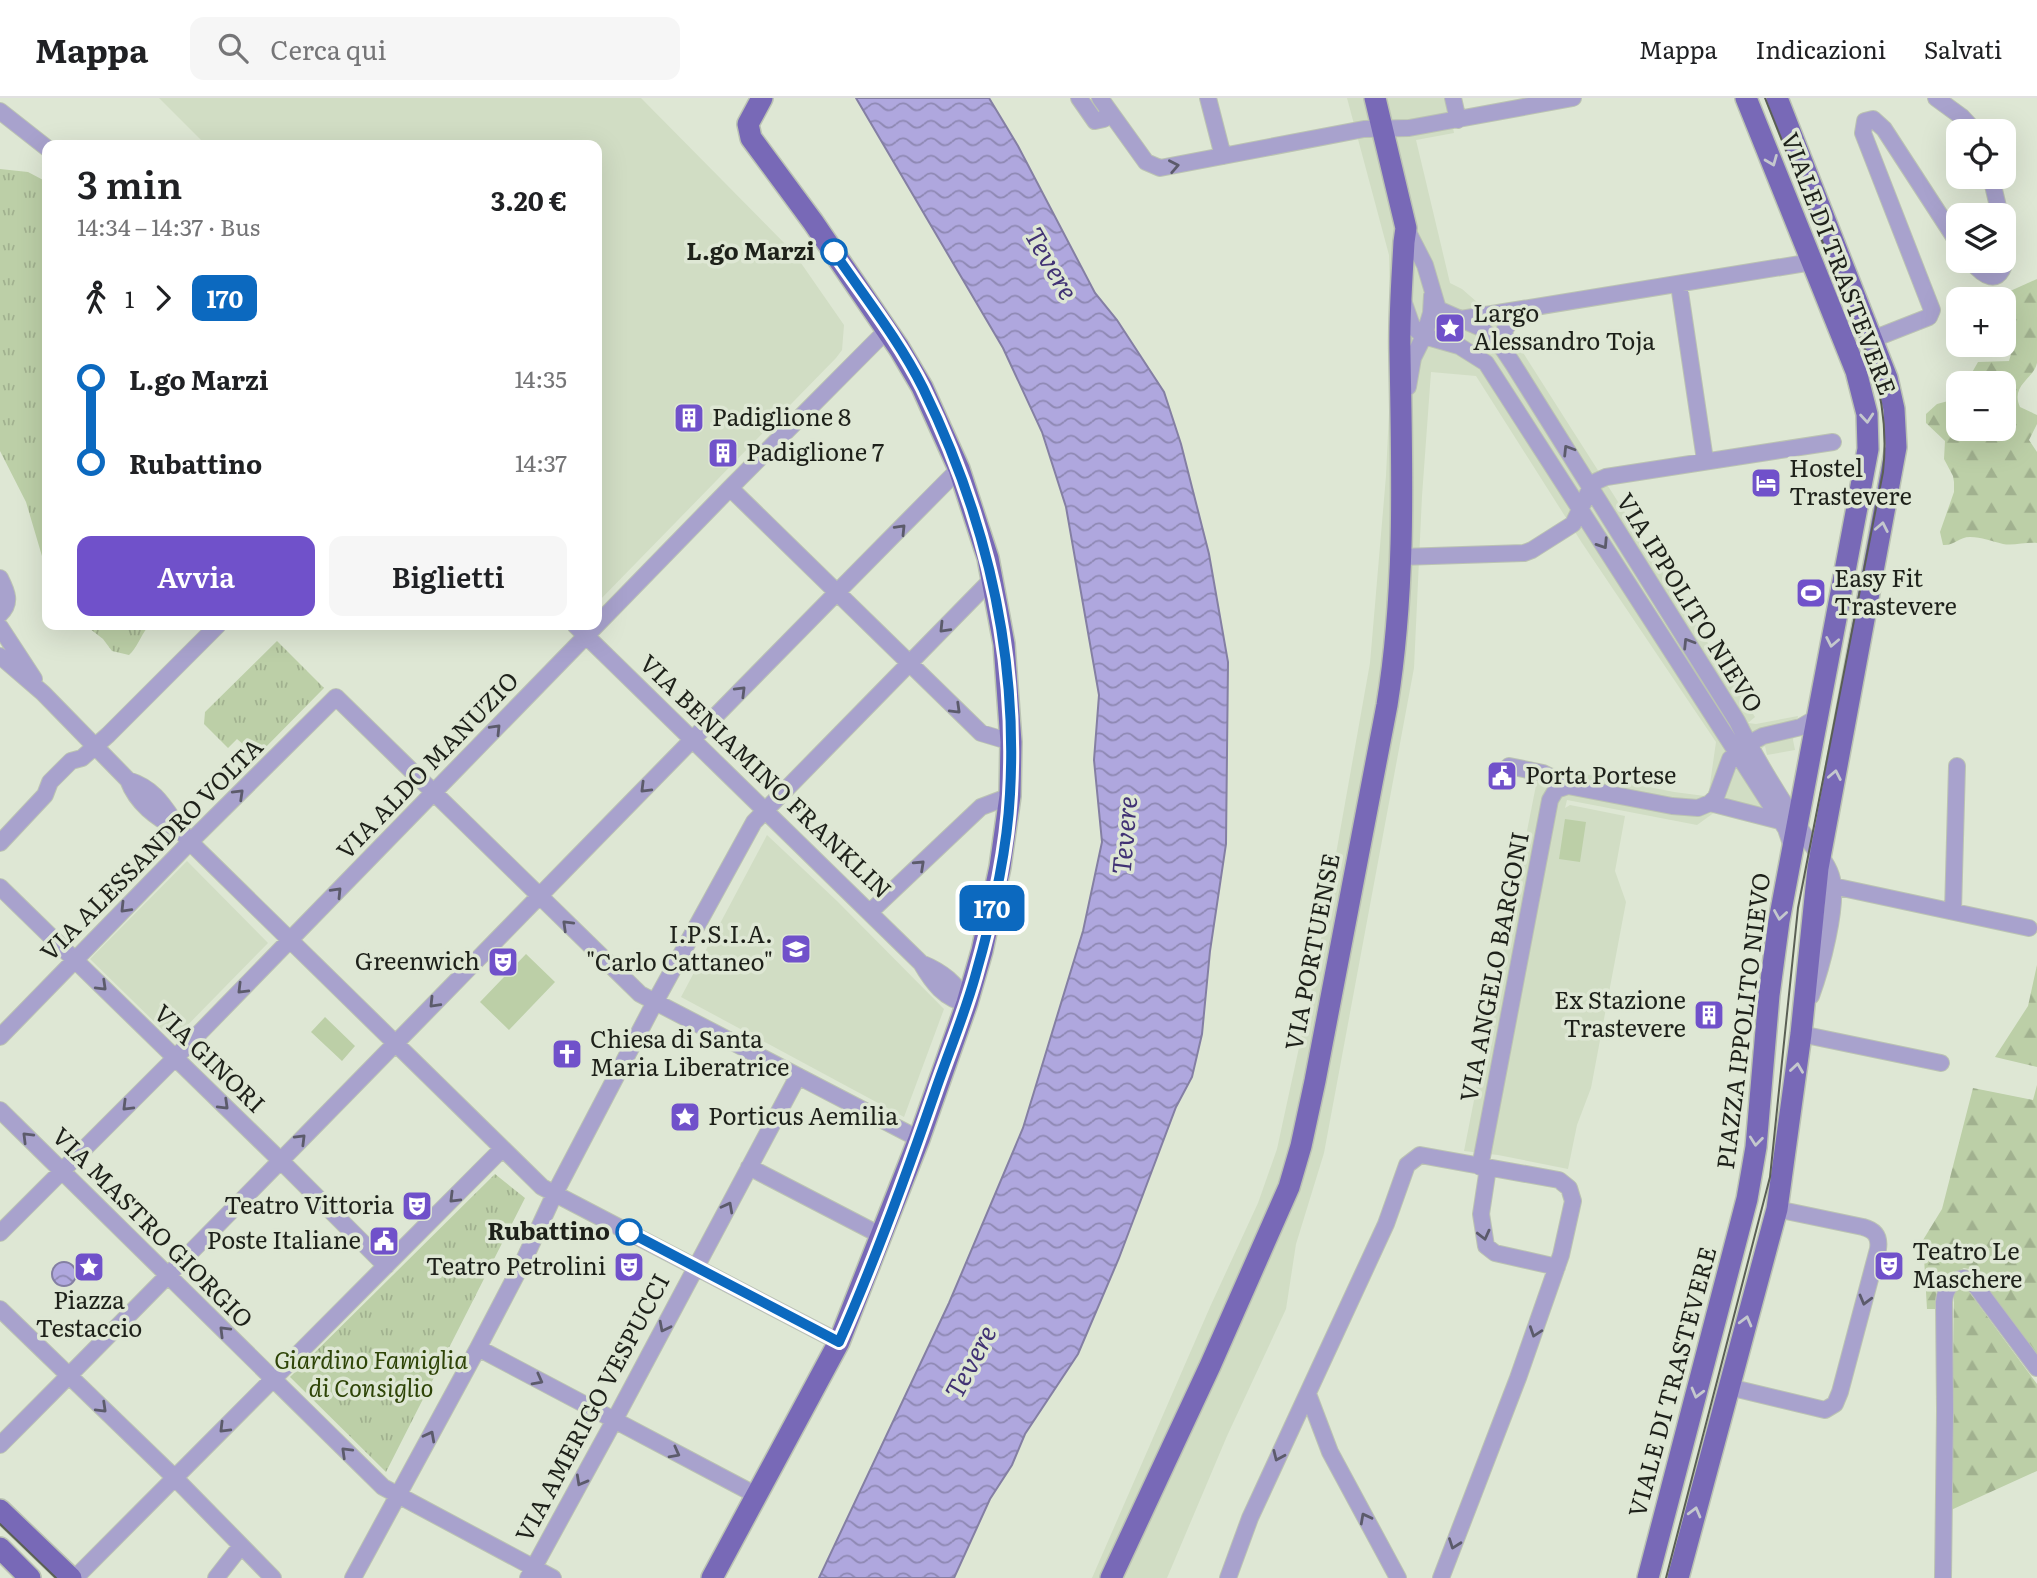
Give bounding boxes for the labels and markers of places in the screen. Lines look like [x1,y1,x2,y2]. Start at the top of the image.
place label: L.go Marzi [686,232,815,267]
marker: L.go Marzi [821,239,847,265]
place label: Largo Alessandro Toja [1473,294,1655,357]
place icon: Largo Alessandro Toja [1433,311,1467,345]
place label: Padiglione 8 [712,398,851,433]
building icon: Padiglione 8 [672,401,706,435]
place label: Padiglione 7 [746,433,884,468]
building icon: Padiglione 7 [706,436,740,470]
place label: Hostel Trastevere [1789,449,1912,512]
hotel icon: Hostel Trastevere [1749,466,1783,500]
place label: Easy Fit Trastevere [1834,559,1957,622]
sports icon: Easy Fit Trastevere [1794,576,1828,610]
place label: Porta Portese [1525,756,1676,791]
public building icon: Porta Portese [1485,759,1519,793]
place label: I.P.S.I.A. "Carlo Cattaneo" [586,915,773,978]
school or university icon: I.P.S.I.A. "Carlo Cattaneo" [779,932,813,966]
place label: Greenwich [355,942,480,977]
theatre icon: Greenwich [486,945,520,979]
place label: Ex Stazione Trastevere [1554,981,1686,1044]
building icon: Ex Stazione Trastevere [1692,998,1726,1032]
place label: Chiesa di Santa Maria Liberatrice [590,1020,789,1083]
church icon: Chiesa di Santa Maria Liberatrice [550,1037,584,1071]
place label: Porticus Aemilia [708,1097,898,1132]
place icon: Porticus Aemilia [668,1100,702,1134]
place label: Teatro Vittoria [224,1186,394,1221]
theatre icon: Teatro Vittoria [400,1189,434,1223]
place label: Rubattino [487,1212,610,1247]
marker: Rubattino [616,1219,642,1245]
place label: Poste Italiane [207,1221,361,1256]
public building icon: Poste Italiane [367,1224,401,1258]
place label: Teatro Le Maschere [1912,1232,2022,1295]
place label: Teatro Petrolini [426,1247,606,1282]
theatre icon: Teatro Le Maschere [1872,1249,1906,1283]
place icon: Piazza Testaccio [72,1250,106,1284]
theatre icon: Teatro Petrolini [612,1250,646,1284]
place label: Piazza Testaccio [36,1281,142,1344]

